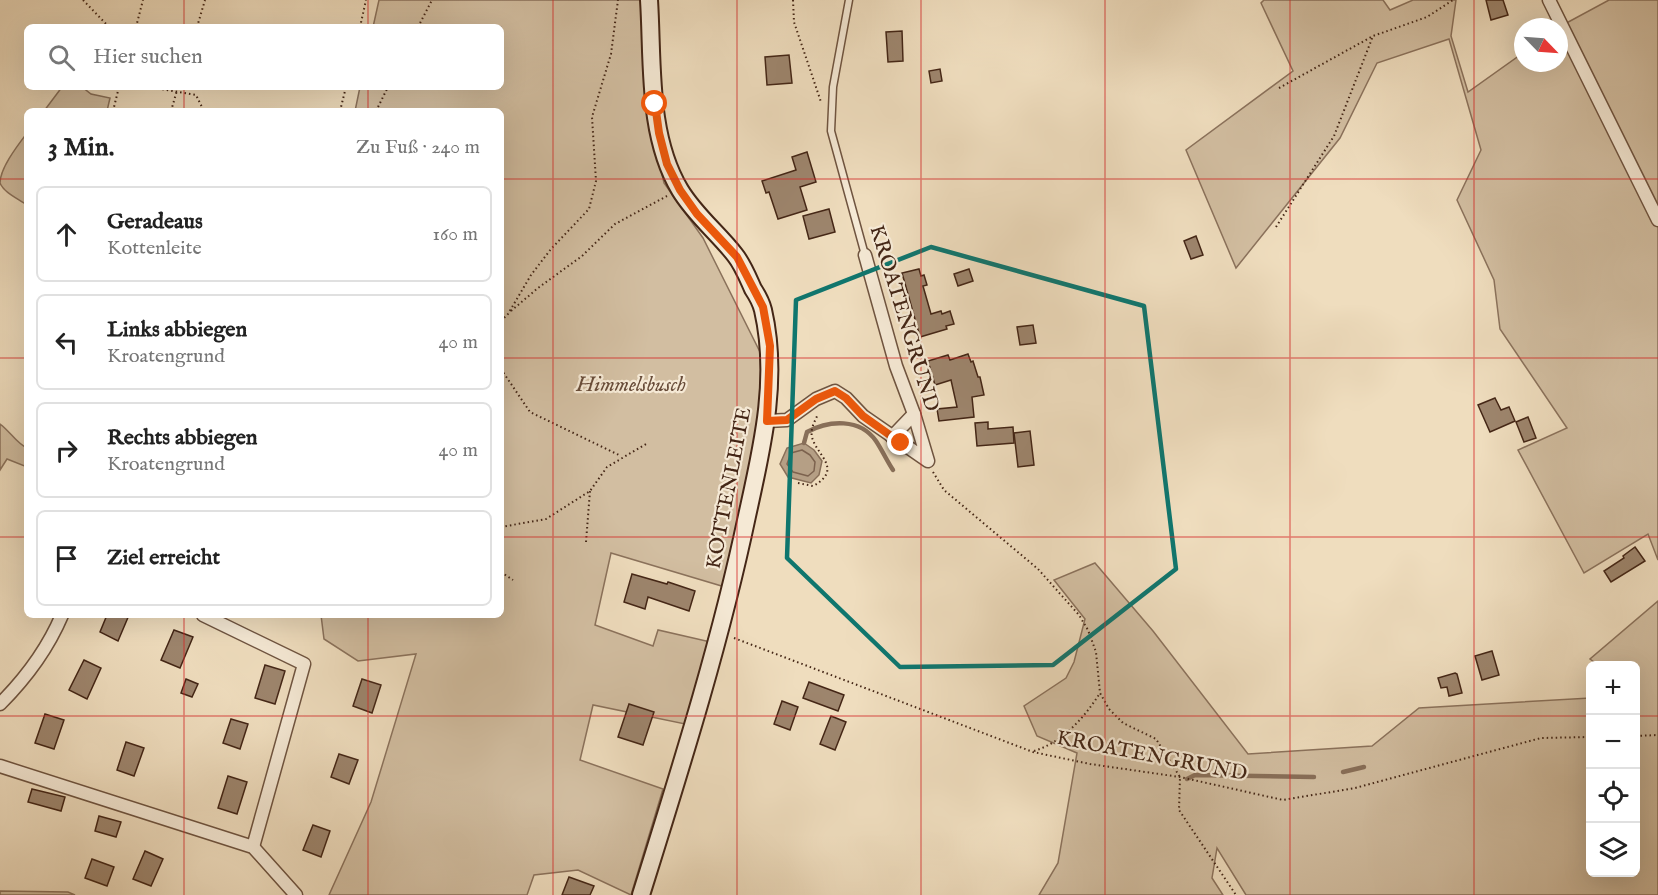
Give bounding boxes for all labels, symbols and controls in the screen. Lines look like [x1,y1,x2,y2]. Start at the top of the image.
north arrow [1514,18,1568,72]
search box [24,24,504,90]
icon: search [45,41,78,74]
text: Hier suchen [93,43,203,71]
route start [641,90,667,116]
text: 3 Min. [48,131,114,164]
text: Zu Fuß · 240 m [356,135,480,160]
text: Geradeaus [107,208,203,236]
icon: ahead [50,218,83,251]
text: 160 m [432,222,478,247]
street label: KROATENGRUND [862,222,945,415]
text: Kottenleite [107,236,202,261]
text: Links abbiegen [107,316,247,344]
icon: left [50,326,83,359]
text: 40 m [439,330,478,355]
text: Kroatengrund [107,344,225,369]
park label: Himmelsbusch [575,372,686,399]
street label: KOTTENLEITE [701,405,758,571]
text: Rechts abbiegen [107,424,257,452]
route end [887,429,913,455]
icon: right [50,434,83,467]
text: 40 m [439,438,478,463]
text: Kroatengrund [107,452,225,477]
icon: arrive [50,542,83,575]
text: Ziel erreicht [107,544,220,572]
map controls [1586,661,1640,877]
button: + [1586,661,1640,715]
button: − [1586,715,1640,769]
street label: KROATENGRUND [1054,725,1249,788]
button: locate [1586,769,1640,823]
button: layers [1586,823,1640,877]

